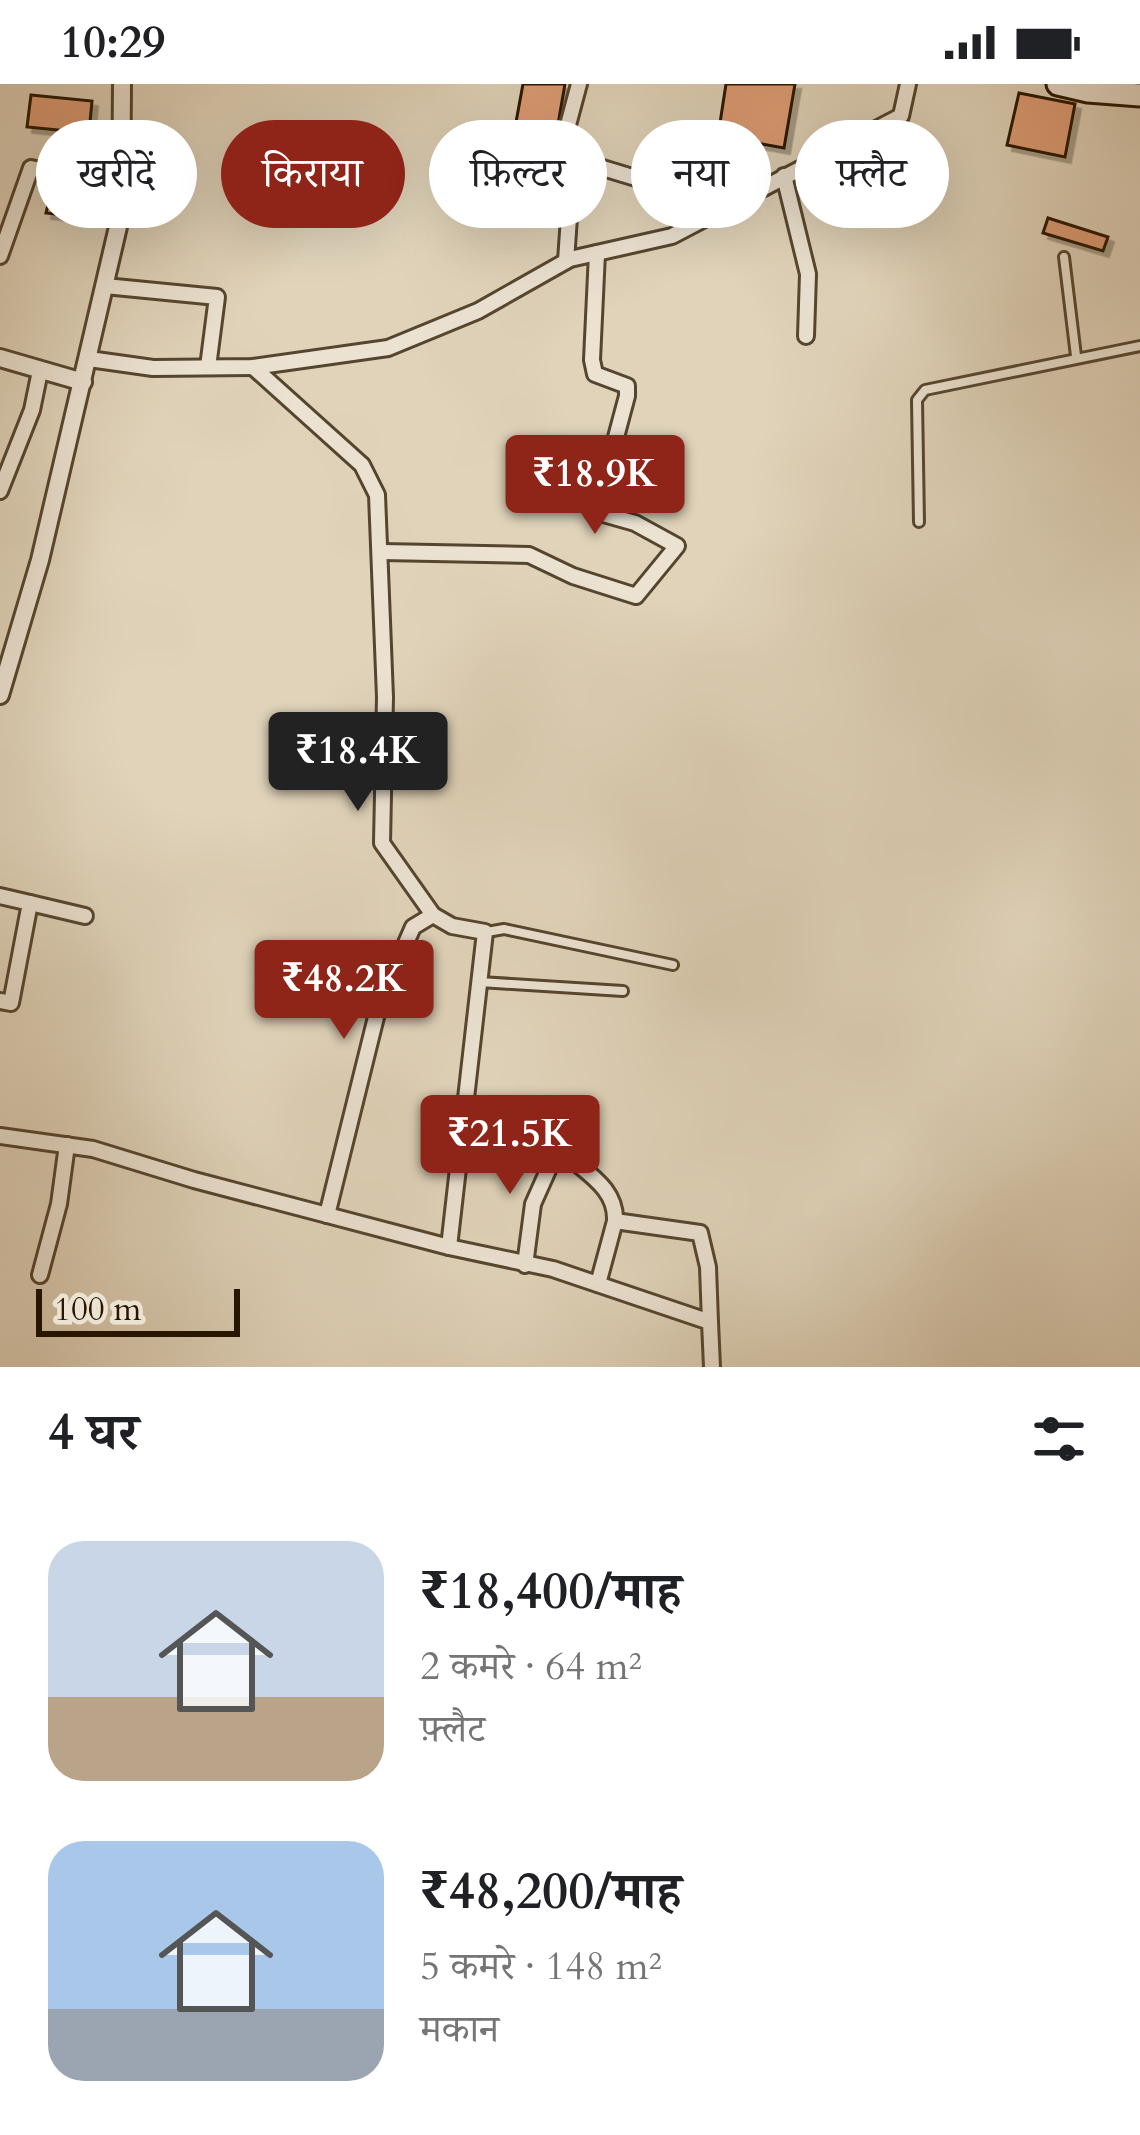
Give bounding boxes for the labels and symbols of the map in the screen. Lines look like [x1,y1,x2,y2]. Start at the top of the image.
pin: ₹18.9K [497,435,693,537]
pin: ₹18.4K [260,712,456,814]
pin: ₹48.2K [246,940,442,1042]
pin: ₹21.5K [412,1095,608,1197]
scale bar [36,1283,240,1336]

